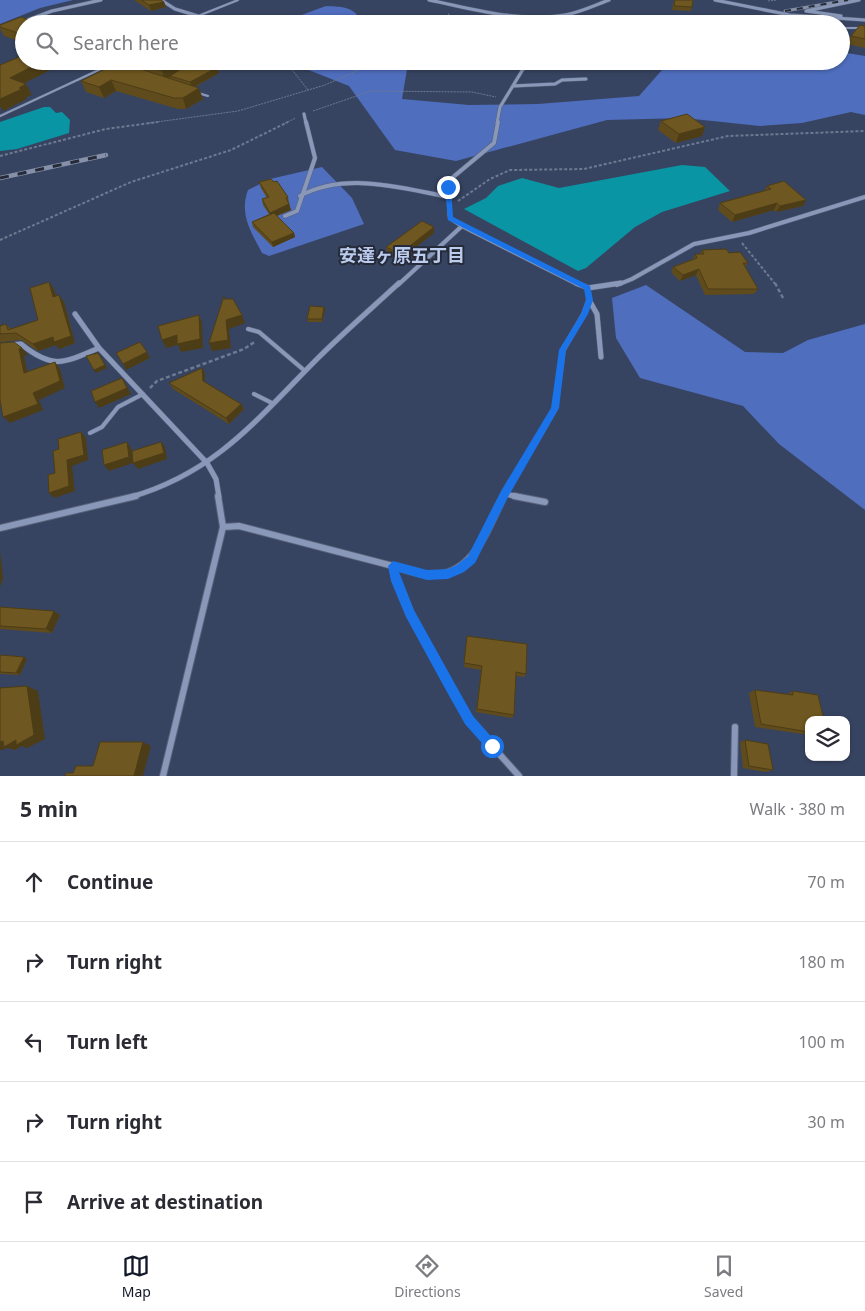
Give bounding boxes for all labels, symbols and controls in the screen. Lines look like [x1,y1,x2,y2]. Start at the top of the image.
search box [15,15,850,70]
icon: search [33,29,61,57]
text: Search here [73,30,179,56]
route end [437,176,460,199]
district label: 安達ヶ原五丁目 [339,243,465,267]
map controls [805,716,850,761]
button: layers [805,716,850,761]
route start [481,735,504,758]
text: 5 min [20,795,78,823]
text: Walk · 380 m [750,798,845,820]
icon: ahead [20,868,48,896]
text: Continue [67,869,153,895]
text: 70 m [808,871,845,893]
icon: right [20,948,48,976]
text: Turn right [67,949,162,975]
text: 180 m [798,951,845,973]
icon: left [20,1028,48,1056]
text: Turn left [67,1029,148,1055]
text: 100 m [798,1031,845,1053]
icon: right [20,1108,48,1136]
text: Turn right [67,1109,162,1135]
text: 30 m [808,1111,845,1133]
icon: arrive [20,1188,48,1216]
text: Arrive at destination [67,1189,263,1215]
tab: Map [122,1252,151,1301]
tab: Directions [394,1252,461,1301]
tab: Saved [704,1252,743,1301]

